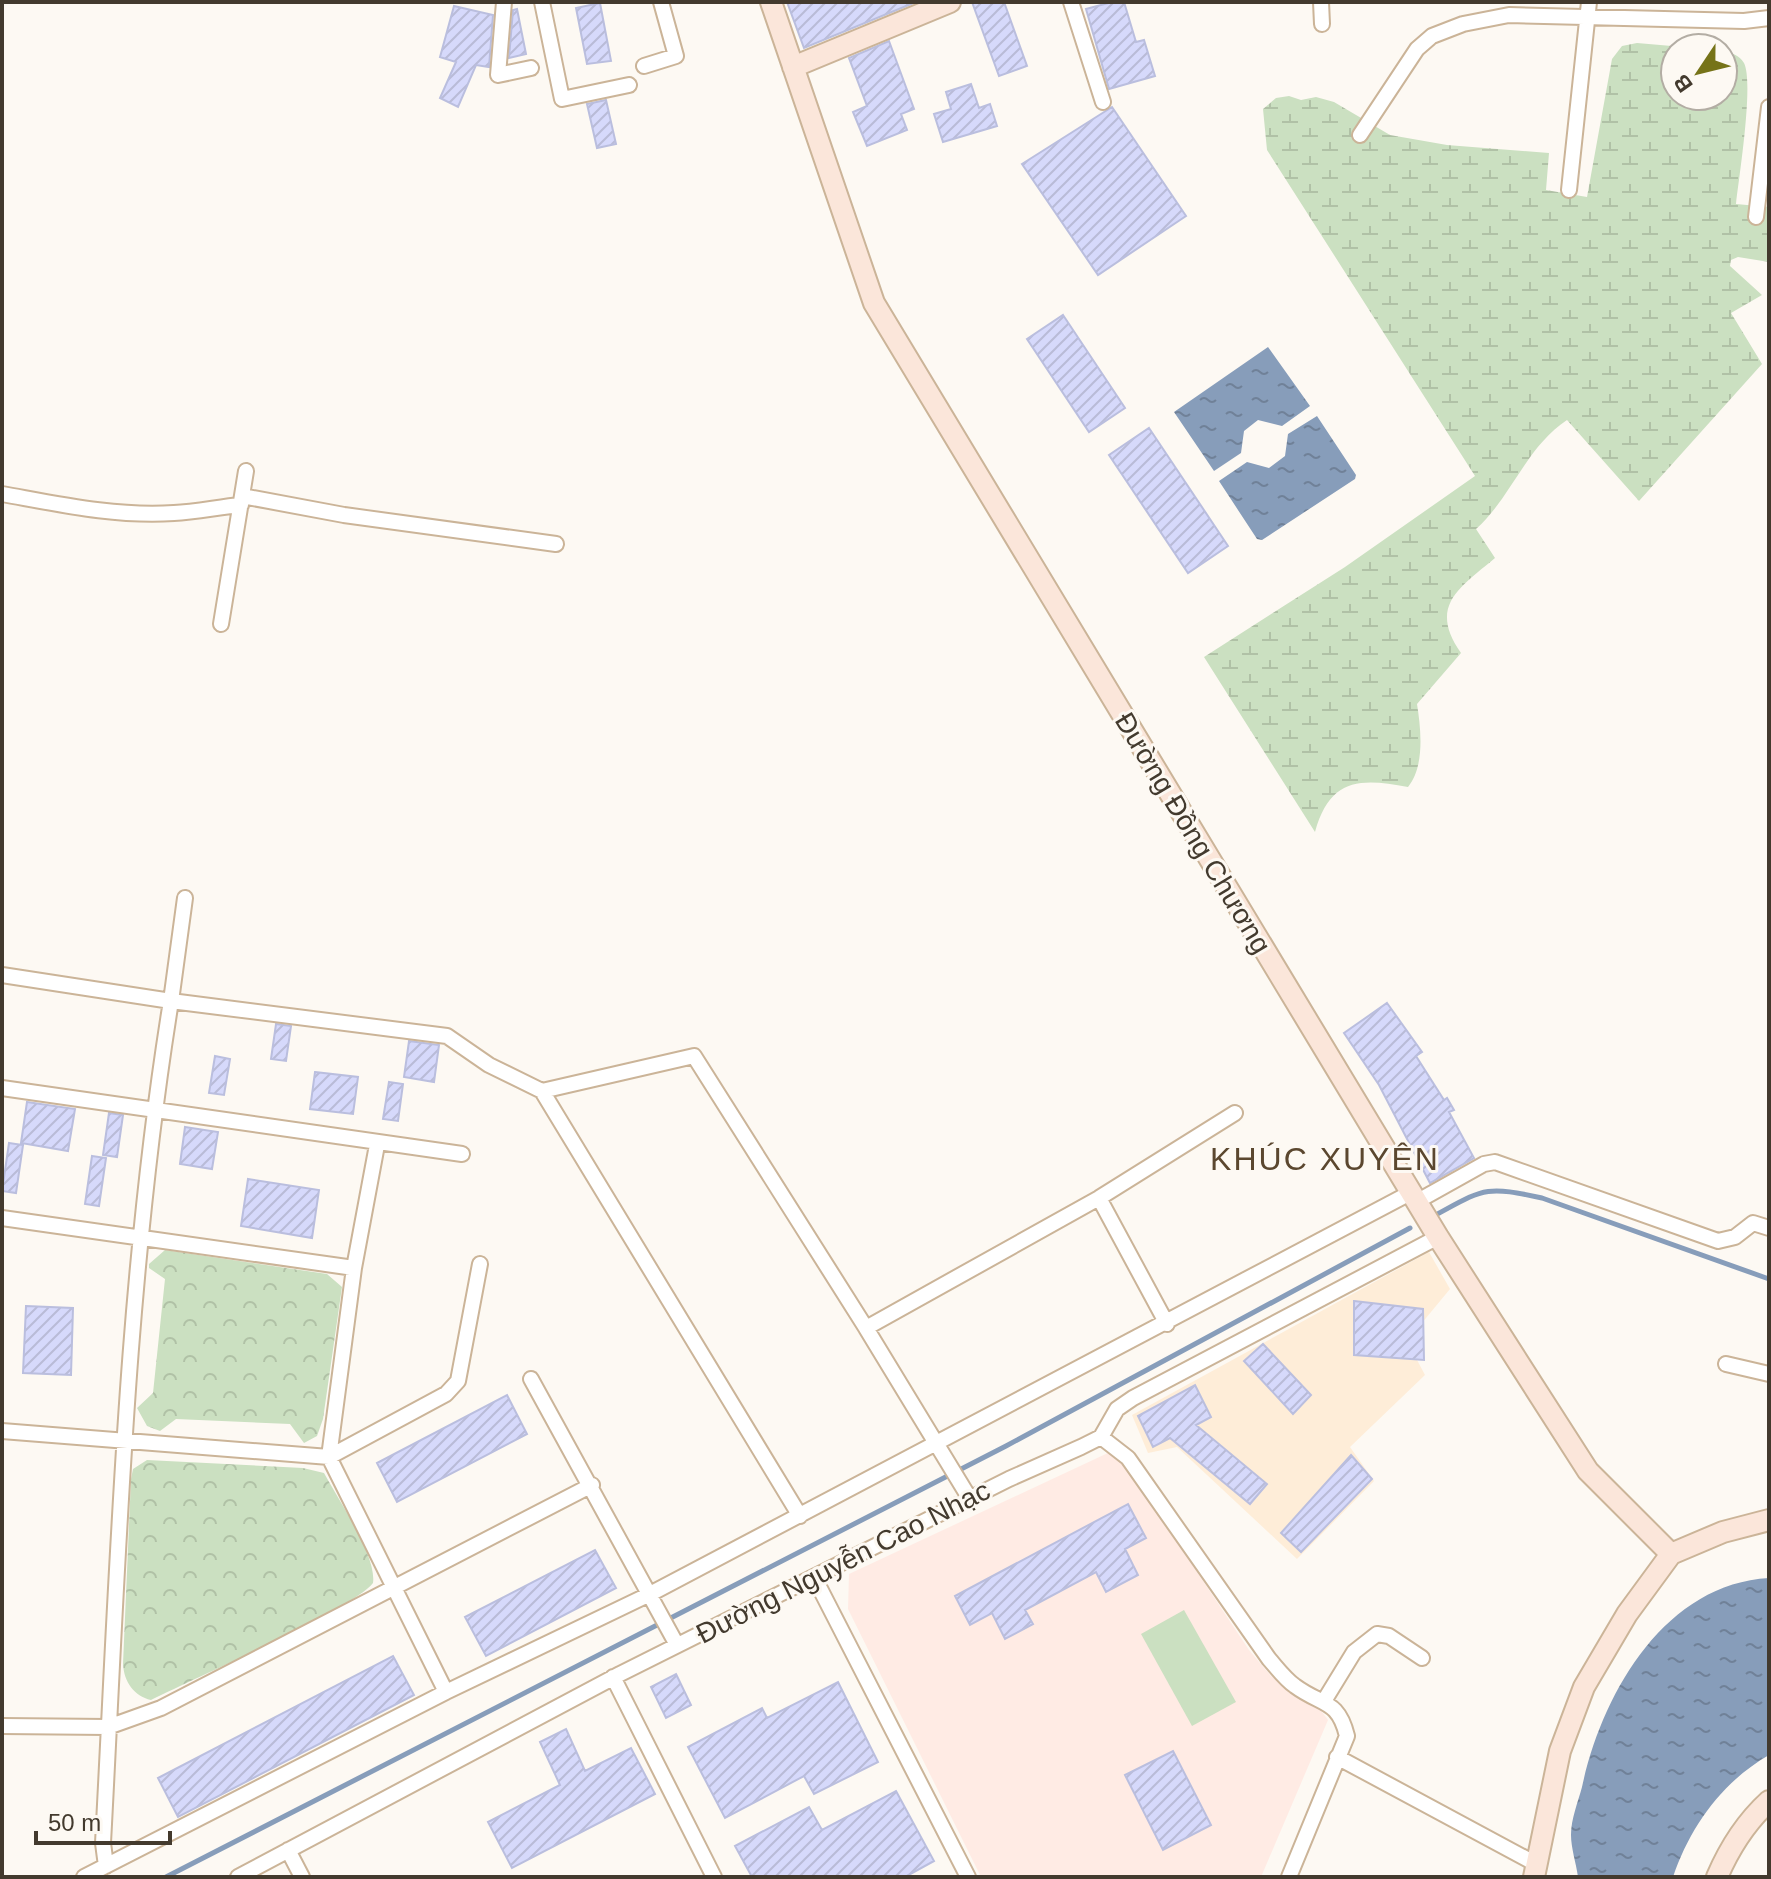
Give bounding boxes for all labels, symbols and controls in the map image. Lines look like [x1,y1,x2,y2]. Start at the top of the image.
north arrow [1659,32,1739,112]
text: B [1668,70,1698,97]
street label: Đường Đồng Chương [1109,707,1277,959]
district label: KHÚC XUYÊN [1210,1141,1440,1177]
street label: Đường Nguyễn Cao Nhạc [691,1474,995,1650]
scale bar [36,1795,170,1845]
text: 50 m [48,1809,101,1836]

